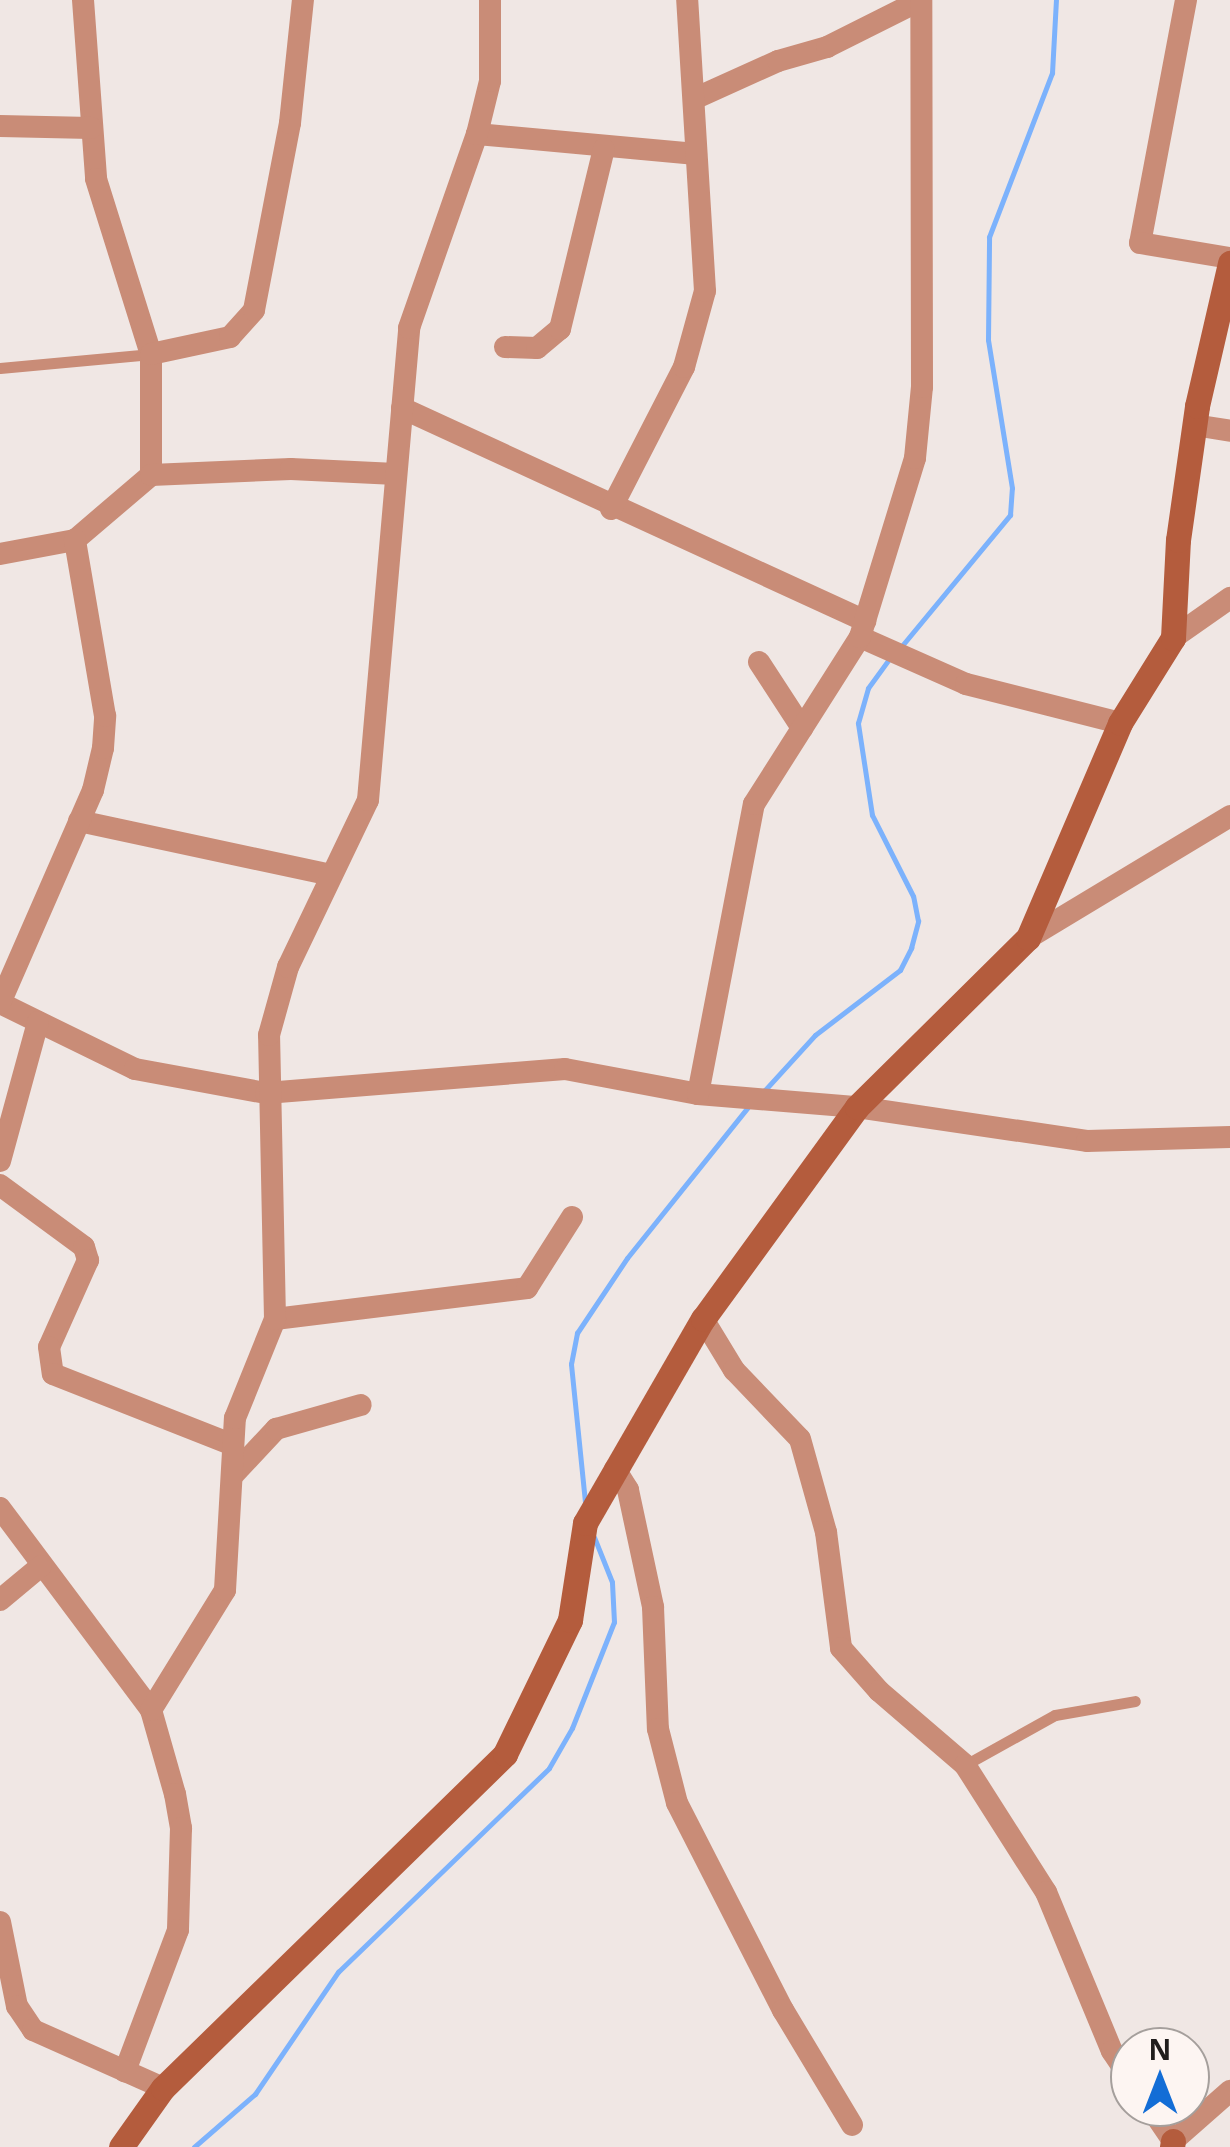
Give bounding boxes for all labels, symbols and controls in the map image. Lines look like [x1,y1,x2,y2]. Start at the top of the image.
north arrow [1110,2027,1210,2127]
text: N [1149,2030,1171,2068]

